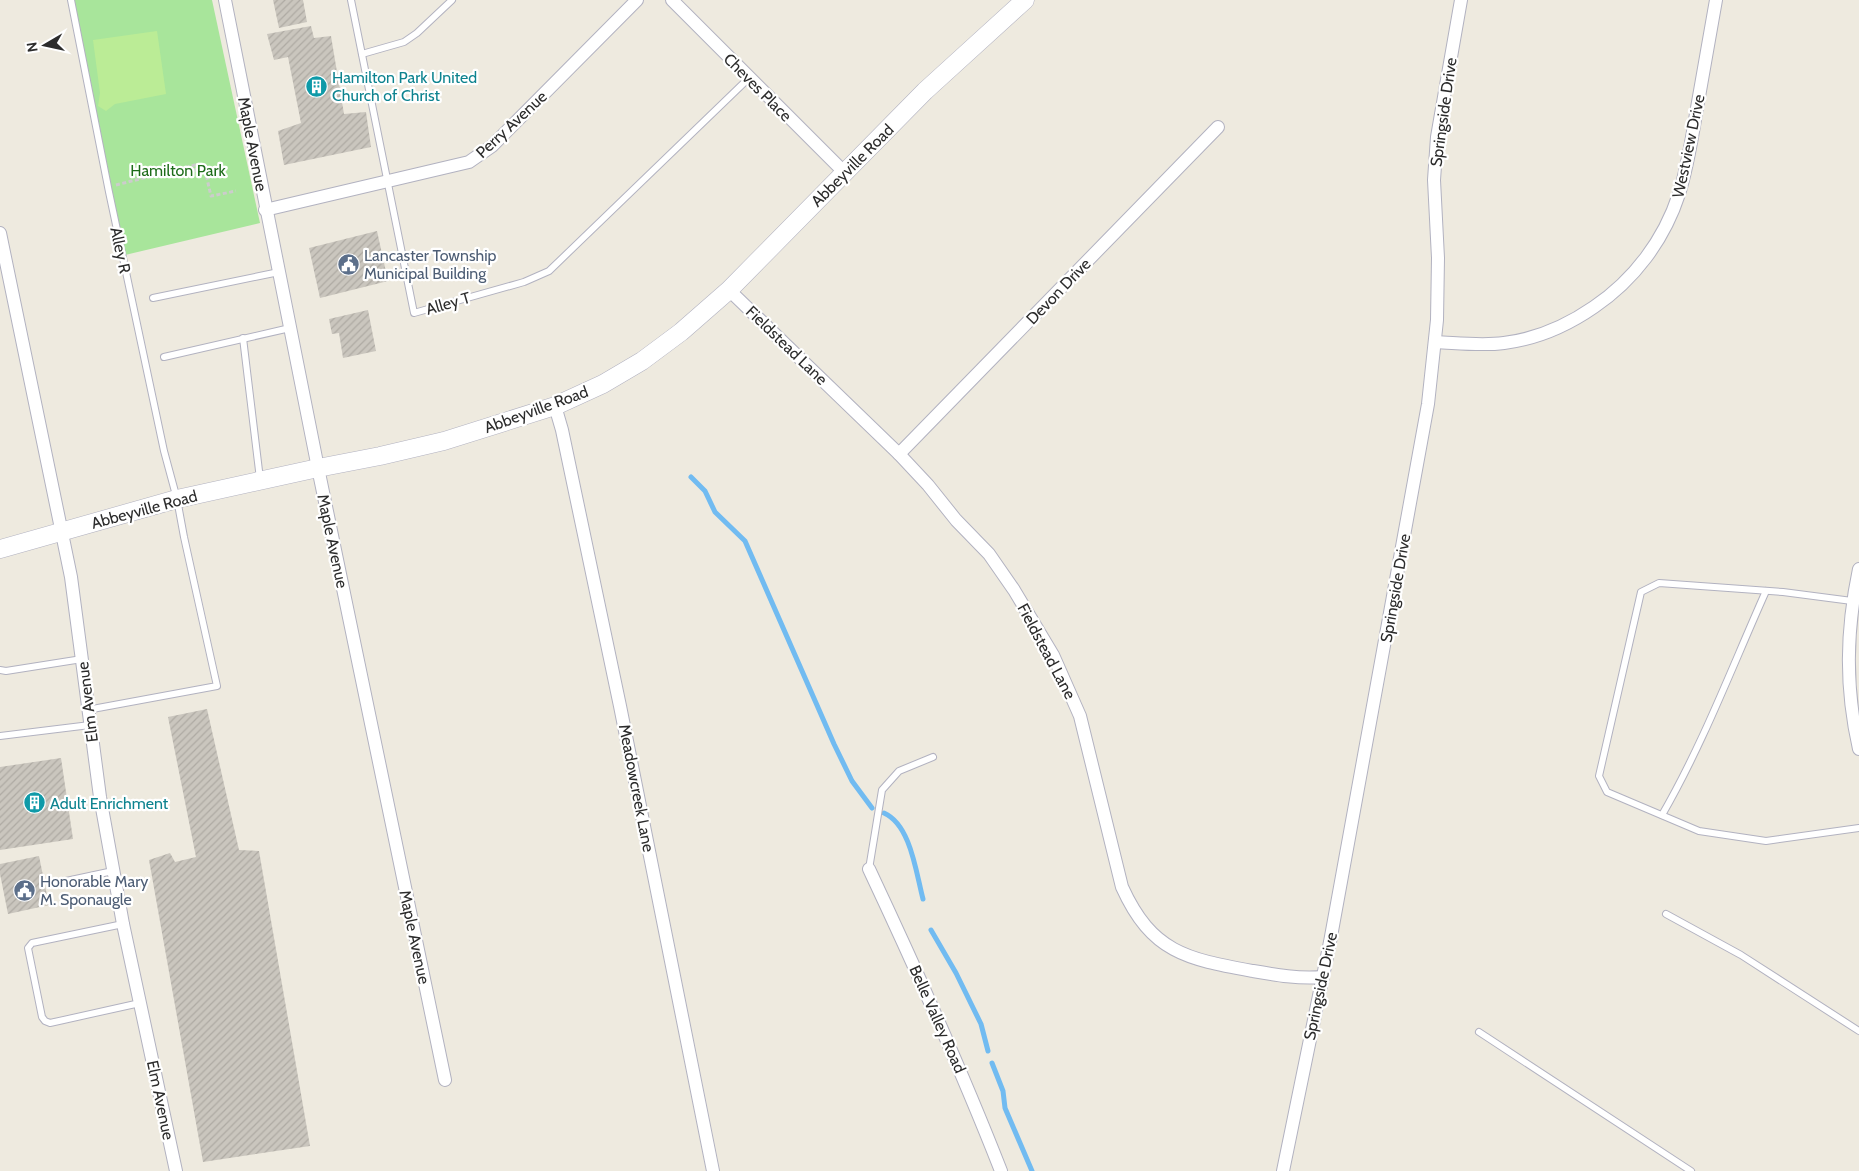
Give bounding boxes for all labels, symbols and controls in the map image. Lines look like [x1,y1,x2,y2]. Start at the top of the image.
north arrow [20,20,70,70]
text: N [22,41,42,53]
street label: Cheves Place [720,49,796,125]
street label: Springside Drive [1426,56,1461,168]
place label: Hamilton Park United Church of Christ [332,68,477,105]
building icon: Hamilton Park United Church of Christ [304,74,328,98]
street label: Perry Avenue [472,87,551,162]
street label: Westview Drive [1668,93,1709,200]
street label: Maple Avenue [234,95,271,193]
street label: Abbeyville Road [807,120,898,211]
park label: Hamilton Park [130,161,227,180]
street label: Alley R [106,225,135,275]
place label: Lancaster Township Municipal Building [364,246,497,283]
public building icon: Lancaster Township Municipal Building [336,252,360,276]
street label: Devon Drive [1022,254,1095,328]
street label: Alley T [424,288,473,319]
street label: Fieldstead Lane [742,302,831,389]
street label: Abbeyville Road [482,382,591,437]
street label: Abbeyville Road [89,486,199,533]
street label: Maple Avenue [313,492,352,590]
street label: Springside Drive [1377,532,1414,644]
street label: Fieldstead Lane [1013,600,1080,702]
street label: Elm Avenue [73,661,102,743]
street label: Meadowcreek Lane [615,723,658,854]
building icon: Adult Enrichment [22,791,46,815]
place label: Adult Enrichment [50,794,169,813]
place label: Honorable Mary M. Sponaugle [40,872,148,909]
public building icon: Honorable Mary M. Sponaugle [12,878,36,902]
street label: Maple Avenue [395,888,434,986]
street label: Springside Drive [1300,930,1341,1042]
street label: Belle Valley Road [905,962,970,1076]
street label: Elm Avenue [143,1059,178,1142]

